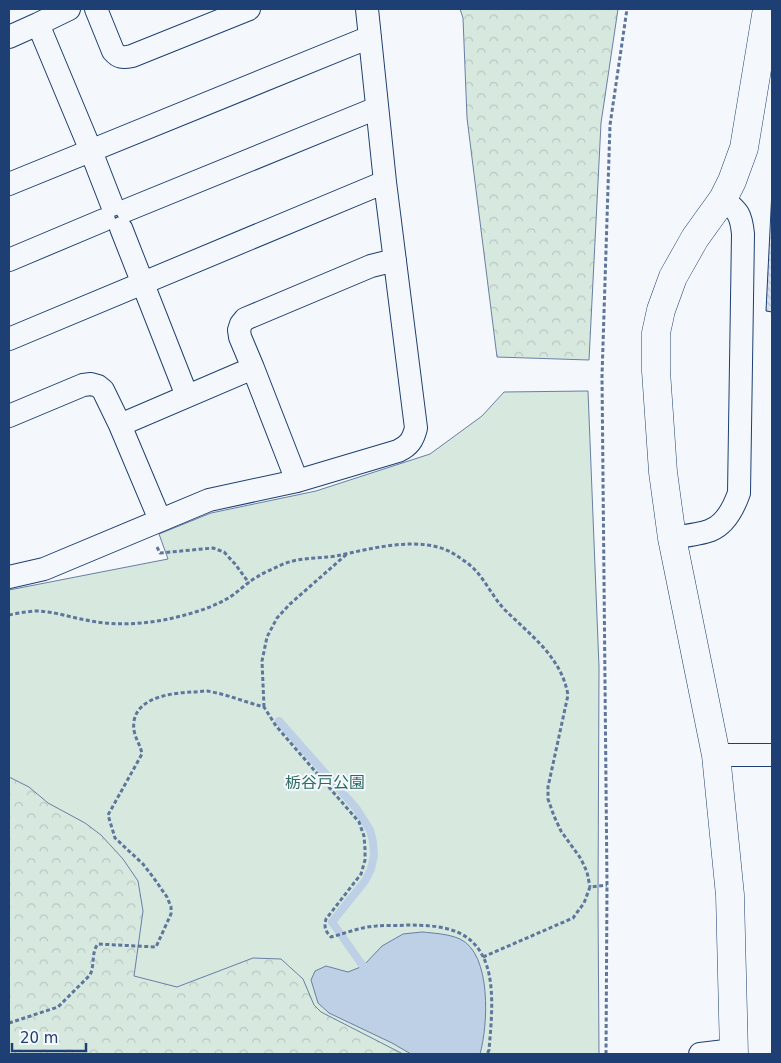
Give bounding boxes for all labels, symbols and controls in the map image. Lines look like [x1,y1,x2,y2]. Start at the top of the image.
park label: 栃谷戸公園 [285,773,365,792]
scale bar [12,1020,86,1052]
text: 20 m [20,1029,58,1047]

